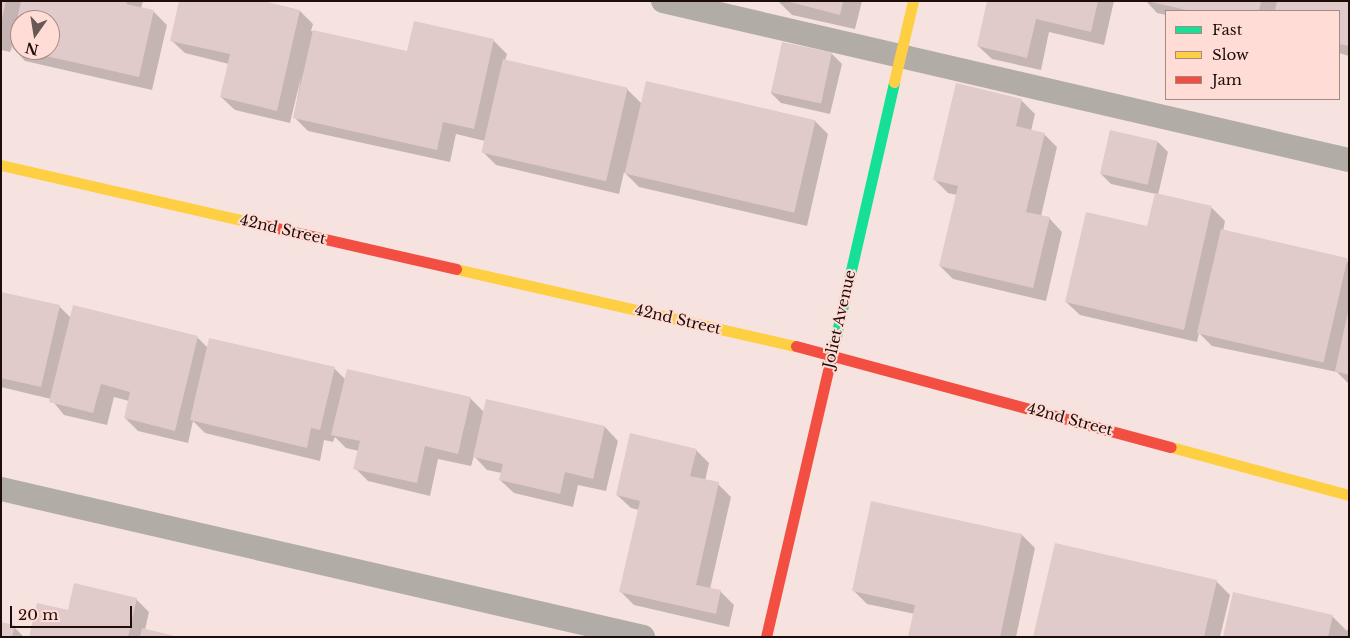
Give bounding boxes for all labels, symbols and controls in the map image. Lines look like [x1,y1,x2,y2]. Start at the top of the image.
north arrow [10,10,60,60]
legend [1165,10,1340,100]
text: Fast [1212,20,1242,39]
text: N [23,38,40,59]
text: Slow [1212,45,1249,64]
text: Jam [1212,70,1242,89]
street label: 42nd Street [238,210,328,248]
street label: Joliet Avenue [819,268,859,370]
street label: 42nd Street [633,300,723,338]
street label: 42nd Street [1025,399,1115,439]
scale bar [12,596,135,628]
text: 20 m [18,605,58,624]

